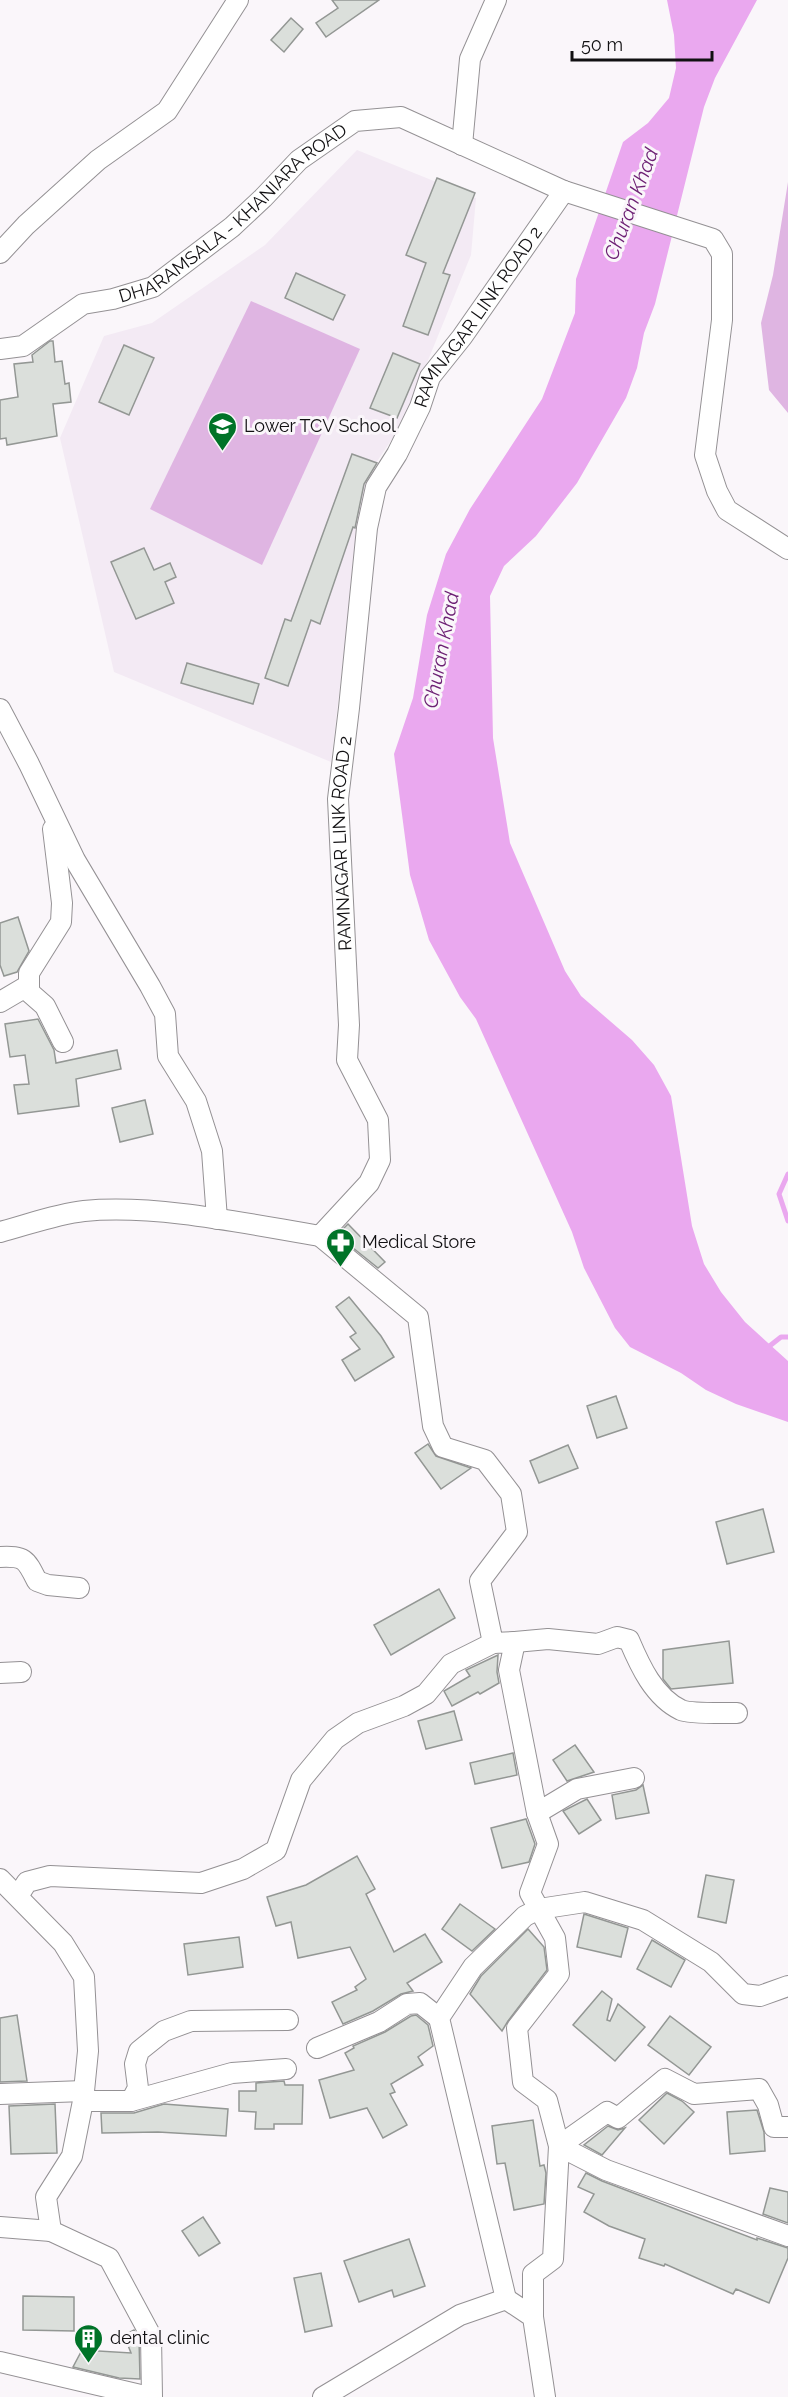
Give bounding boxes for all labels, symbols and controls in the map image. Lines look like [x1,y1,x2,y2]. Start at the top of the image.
scale bar [572,24,712,62]
text: 50 m [581,34,623,55]
street label: DHARAMSALA - KHANIARA ROAD [116,119,351,307]
water label: Churan Khad [599,144,664,263]
street label: RAMNAGAR LINK ROAD 2 [410,222,546,410]
school or university icon: Lower TCV School [207,410,239,452]
place label: Lower TCV School [244,415,396,436]
water label: Churan Khad [418,589,464,710]
street label: RAMNAGAR LINK ROAD 2 [327,735,356,951]
pharmacy icon: Medical Store [325,1226,357,1268]
place label: Medical Store [362,1231,476,1252]
building icon: dental clinic [73,2322,105,2364]
place label: dental clinic [110,2327,210,2348]

